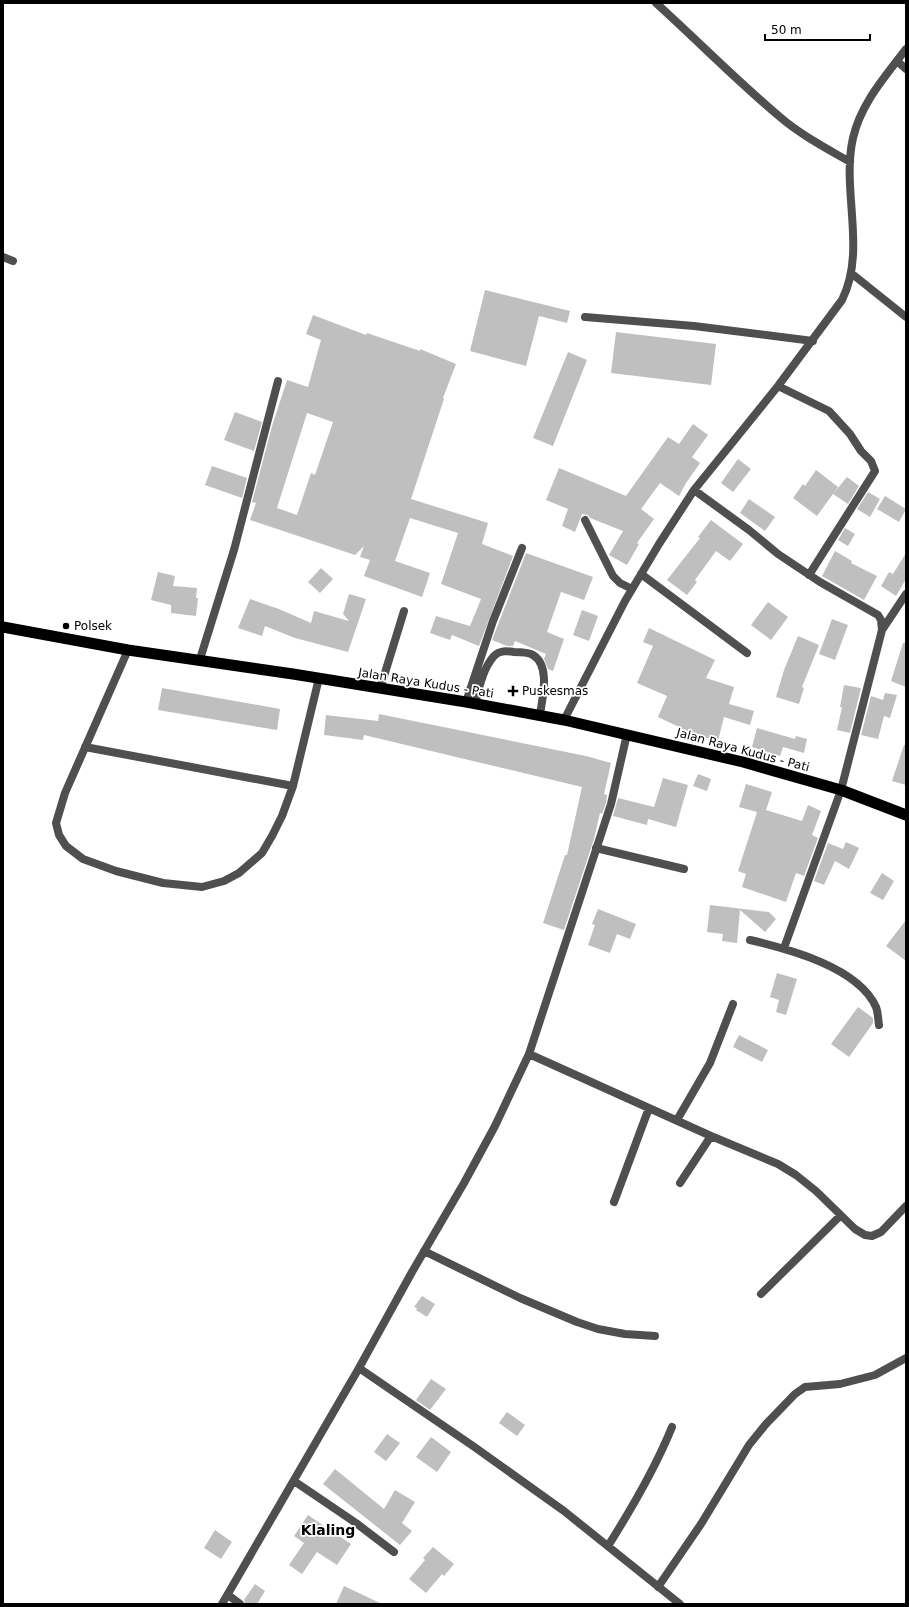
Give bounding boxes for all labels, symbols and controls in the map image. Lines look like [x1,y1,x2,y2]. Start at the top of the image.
scale bar [765,16,870,42]
text: 50 m [771,23,802,37]
place label: Polsek [74,619,112,633]
marker: Polsek [61,621,71,631]
street label: Jalan Raya Kudus - Pati [356,665,495,701]
place label: Puskesmas [522,684,588,698]
marker: Puskesmas [507,685,519,697]
street label: Jalan Raya Kudus - Pati [674,725,811,775]
district label: Klaling [301,1522,355,1538]

